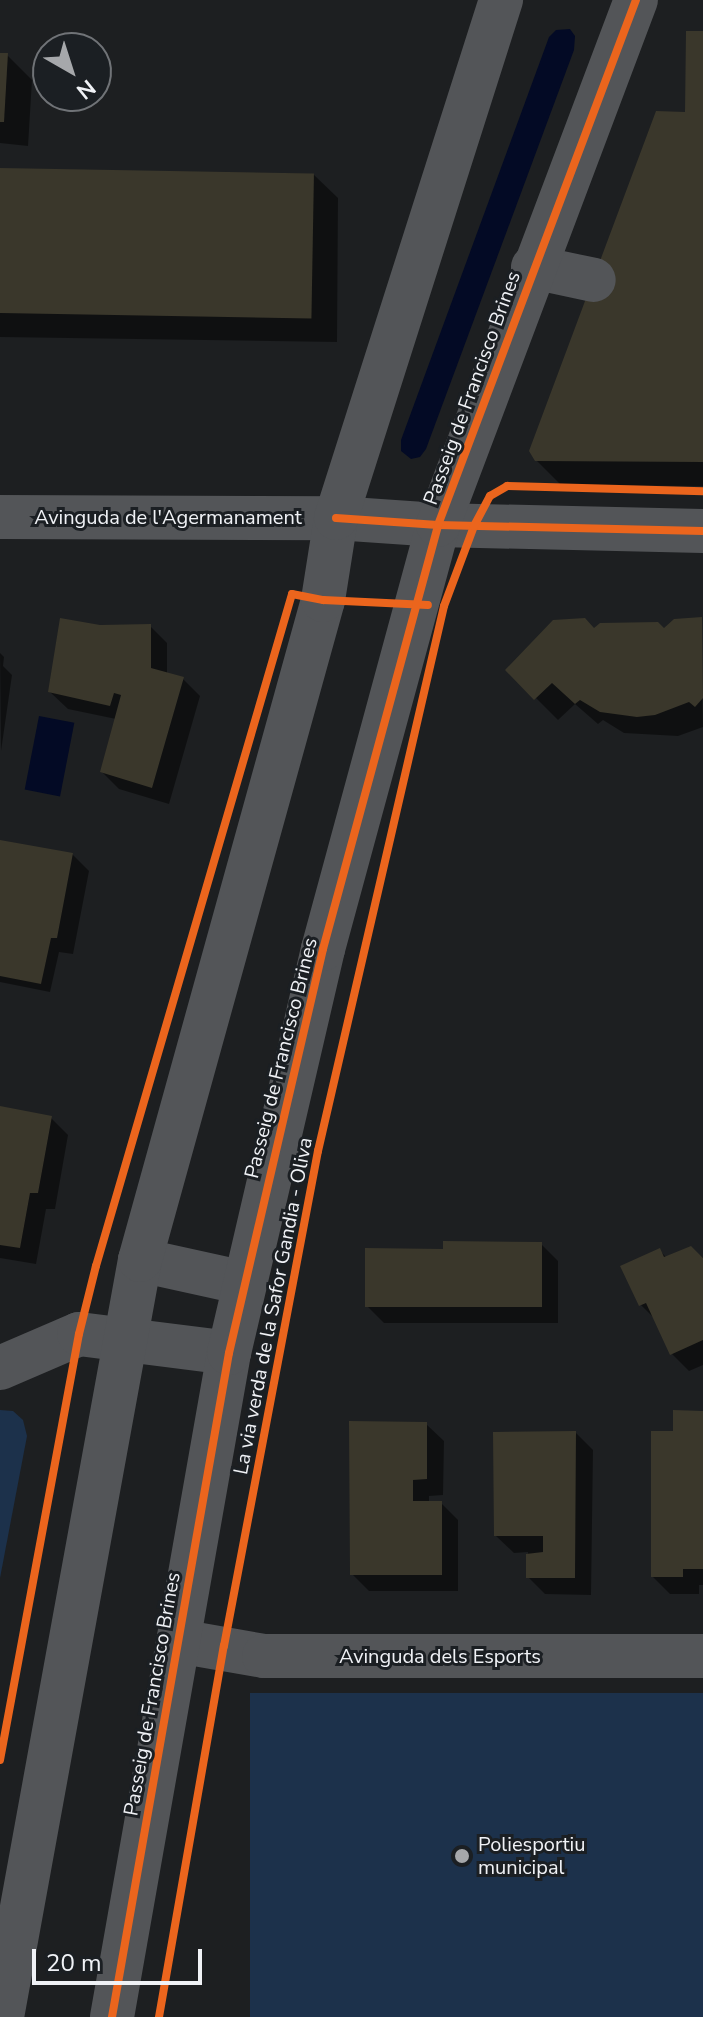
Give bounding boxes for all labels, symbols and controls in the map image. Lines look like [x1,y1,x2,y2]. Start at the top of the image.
north arrow [32,32,112,112]
text: N [70,72,102,106]
street label: Passeig de Francisco Brines [418,268,526,508]
street label: Avinguda de l'Agermanament [34,505,302,529]
street label: Passeig de Francisco Brines [239,935,323,1181]
street label: La via verda de la Safor Gandia - Oliva [228,1135,318,1477]
street label: Passeig de Francisco Brines [119,1570,185,1818]
street label: Avinguda dels Esports [339,1644,541,1668]
place label: Poliesportiu municipal [478,1832,585,1879]
marker: Poliesportiu municipal [453,1847,471,1865]
scale bar [36,1933,206,1983]
text: 20 m [46,1947,102,1979]

